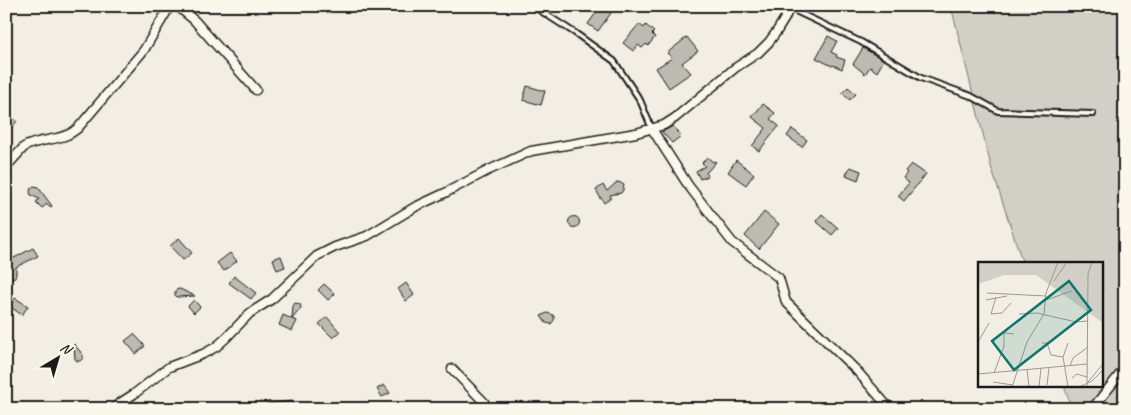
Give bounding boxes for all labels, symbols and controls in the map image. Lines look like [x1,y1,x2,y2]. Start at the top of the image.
inset map [978,262,1104,388]
north arrow [32,332,82,382]
text: N [57,339,76,359]

